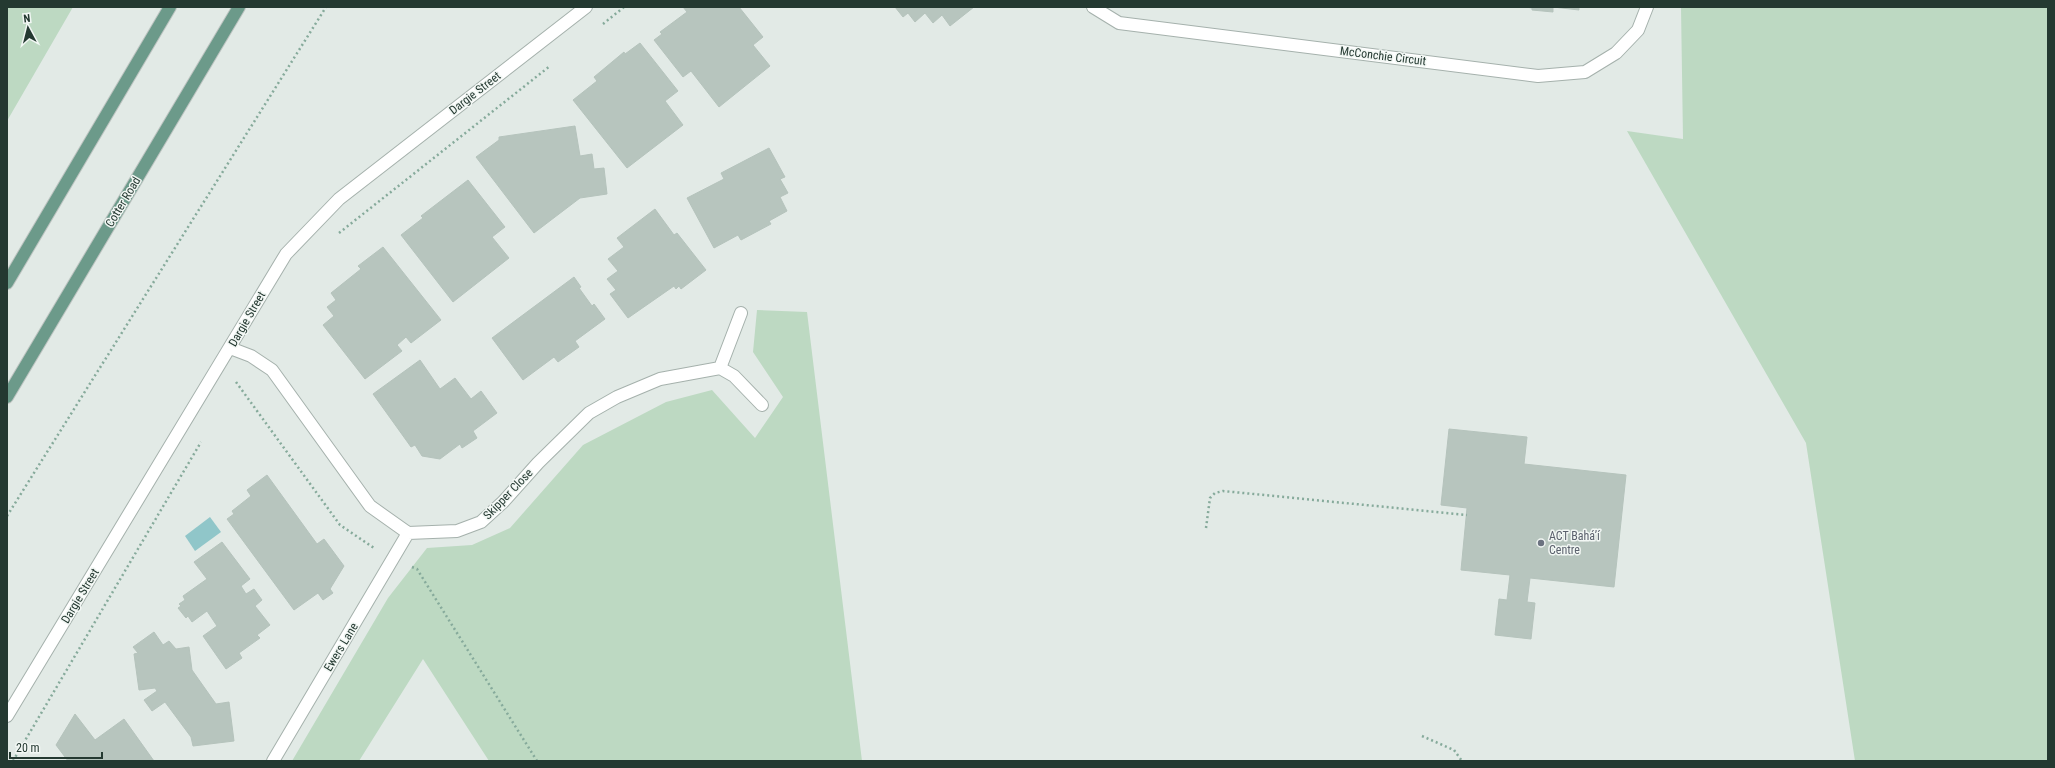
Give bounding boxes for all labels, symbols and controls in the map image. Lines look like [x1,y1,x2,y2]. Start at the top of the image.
north arrow [8,8,48,48]
text: N [23,12,31,25]
street label: McConchie Circuit [1339,44,1427,68]
street label: Dargie Street [447,68,504,117]
street label: Cotter Road [103,174,143,230]
street label: Dargie Street [226,289,269,349]
street label: Skipper Close [480,466,536,522]
place label: ACT Bahá’í Centre [1549,529,1601,557]
marker: ACT Bahá’í Centre [1536,538,1546,548]
street label: Dargie Street [58,566,102,626]
street label: Ewers Lane [321,620,361,674]
scale bar [10,734,102,760]
text: 20 m [16,741,40,755]

